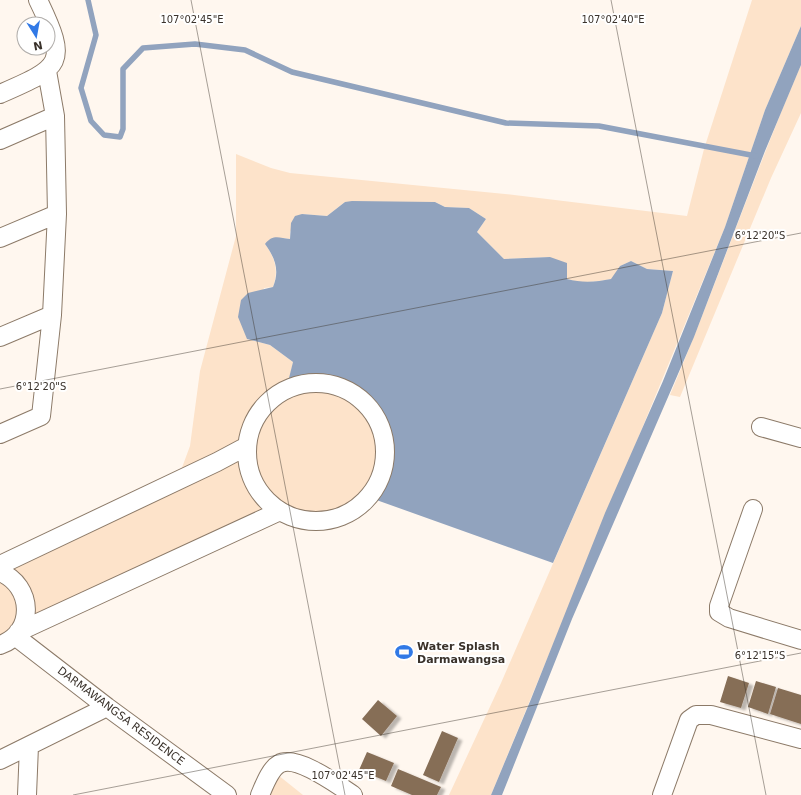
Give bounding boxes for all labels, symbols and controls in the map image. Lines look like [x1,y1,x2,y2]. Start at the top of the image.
text: 107°02'45"E [160,14,224,25]
text: 107°02'40"E [581,14,645,25]
north arrow [16,16,56,56]
text: N [32,38,44,53]
text: 6°12'20"S [735,230,785,241]
text: 6°12'20"S [16,381,66,392]
place label: Water Splash Darmawangsa [417,640,505,666]
sports icon: Water Splash Darmawangsa [394,642,414,662]
text: 6°12'15"S [735,650,785,661]
street label: DARMAWANGSA RESIDENCE [55,664,187,768]
text: 107°02'45"E [311,770,375,781]

